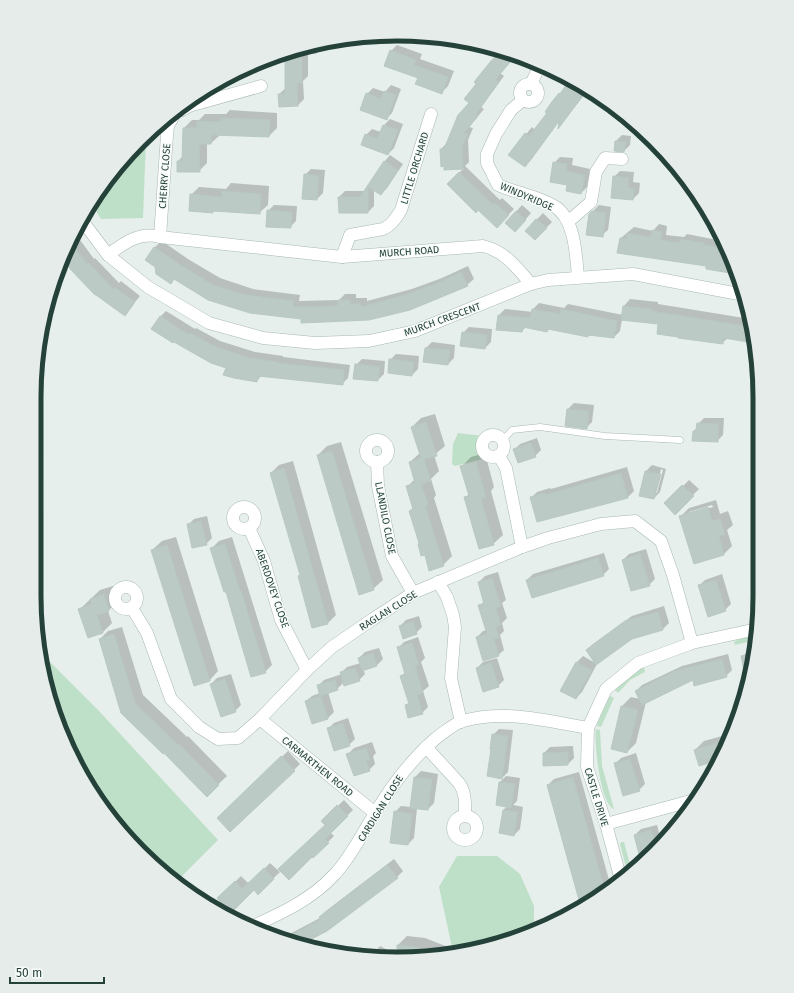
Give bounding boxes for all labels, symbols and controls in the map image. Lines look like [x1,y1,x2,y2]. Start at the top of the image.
street label: LITTLE ORCHARD [398,131,432,206]
street label: CHERRY CLOSE [157,143,173,209]
street label: WINDYRIDGE [498,180,555,214]
street label: MURCH ROAD [379,244,440,260]
street label: MURCH CRESCENT [402,300,483,339]
street label: LLANDILO CLOSE [372,481,398,556]
street label: ABERDOVEY CLOSE [253,547,291,630]
street label: RAGLAN CLOSE [357,588,420,633]
street label: CARMARTHEN ROAD [279,734,356,799]
street label: CASTLE DRIVE [581,766,611,828]
street label: CARDIGAN CLOSE [356,773,406,844]
scale bar [10,959,104,985]
text: 50 m [16,966,42,980]

